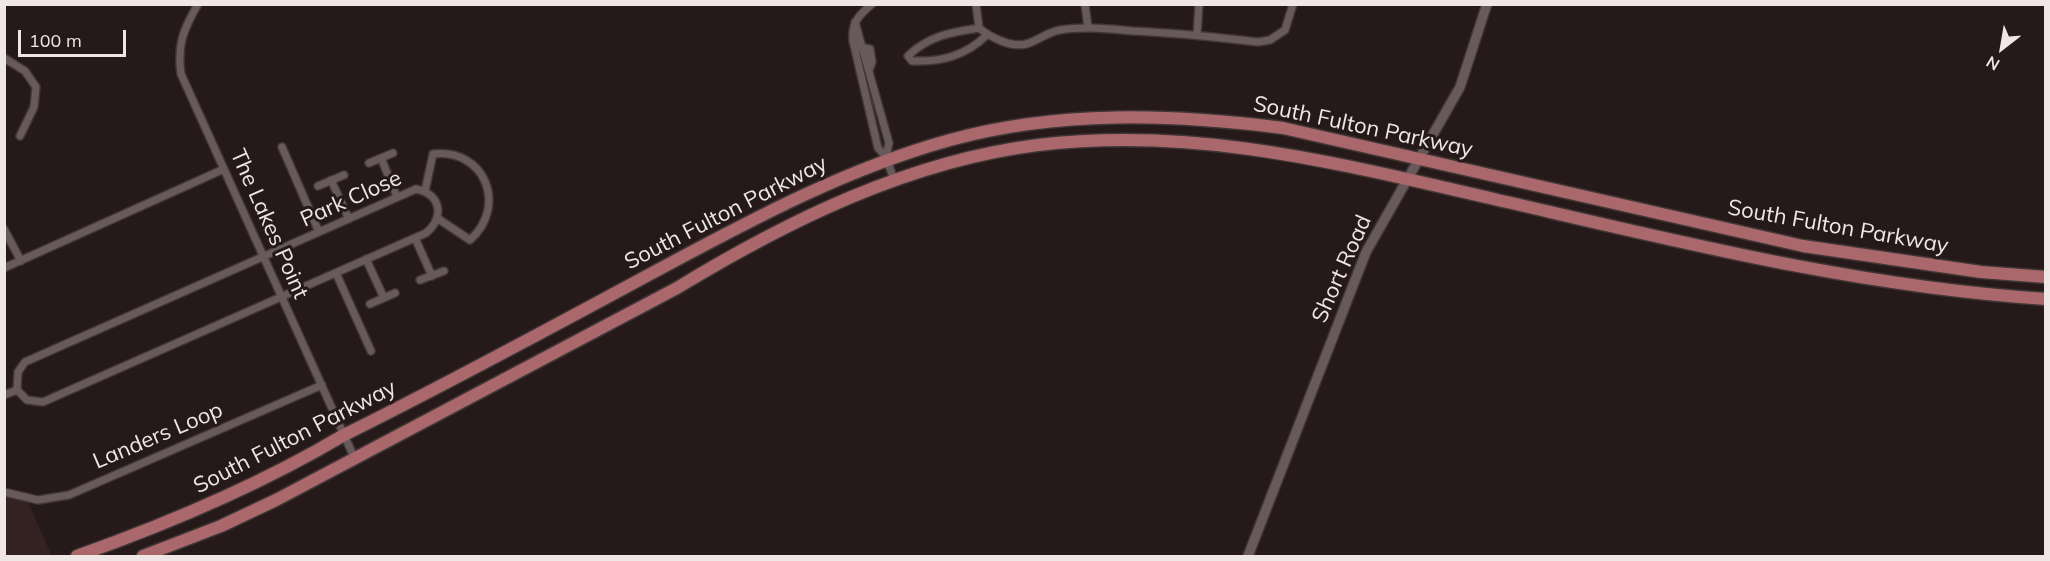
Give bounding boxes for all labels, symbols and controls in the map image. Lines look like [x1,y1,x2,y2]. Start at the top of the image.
scale bar [21,18,129,56]
north arrow [1972,18,2032,78]
text: 100 m [29,29,82,52]
text: N [1982,52,2003,75]
street label: South Fulton Parkway [1251,91,1475,163]
street label: The Lakes Point [224,145,314,303]
street label: South Fulton Parkway [620,150,832,276]
street label: Park Close [296,165,406,233]
street label: South Fulton Parkway [1726,195,1950,259]
street label: Short Road [1307,211,1377,327]
street label: South Fulton Parkway [189,374,401,500]
street label: Landers Loop [89,397,227,475]

